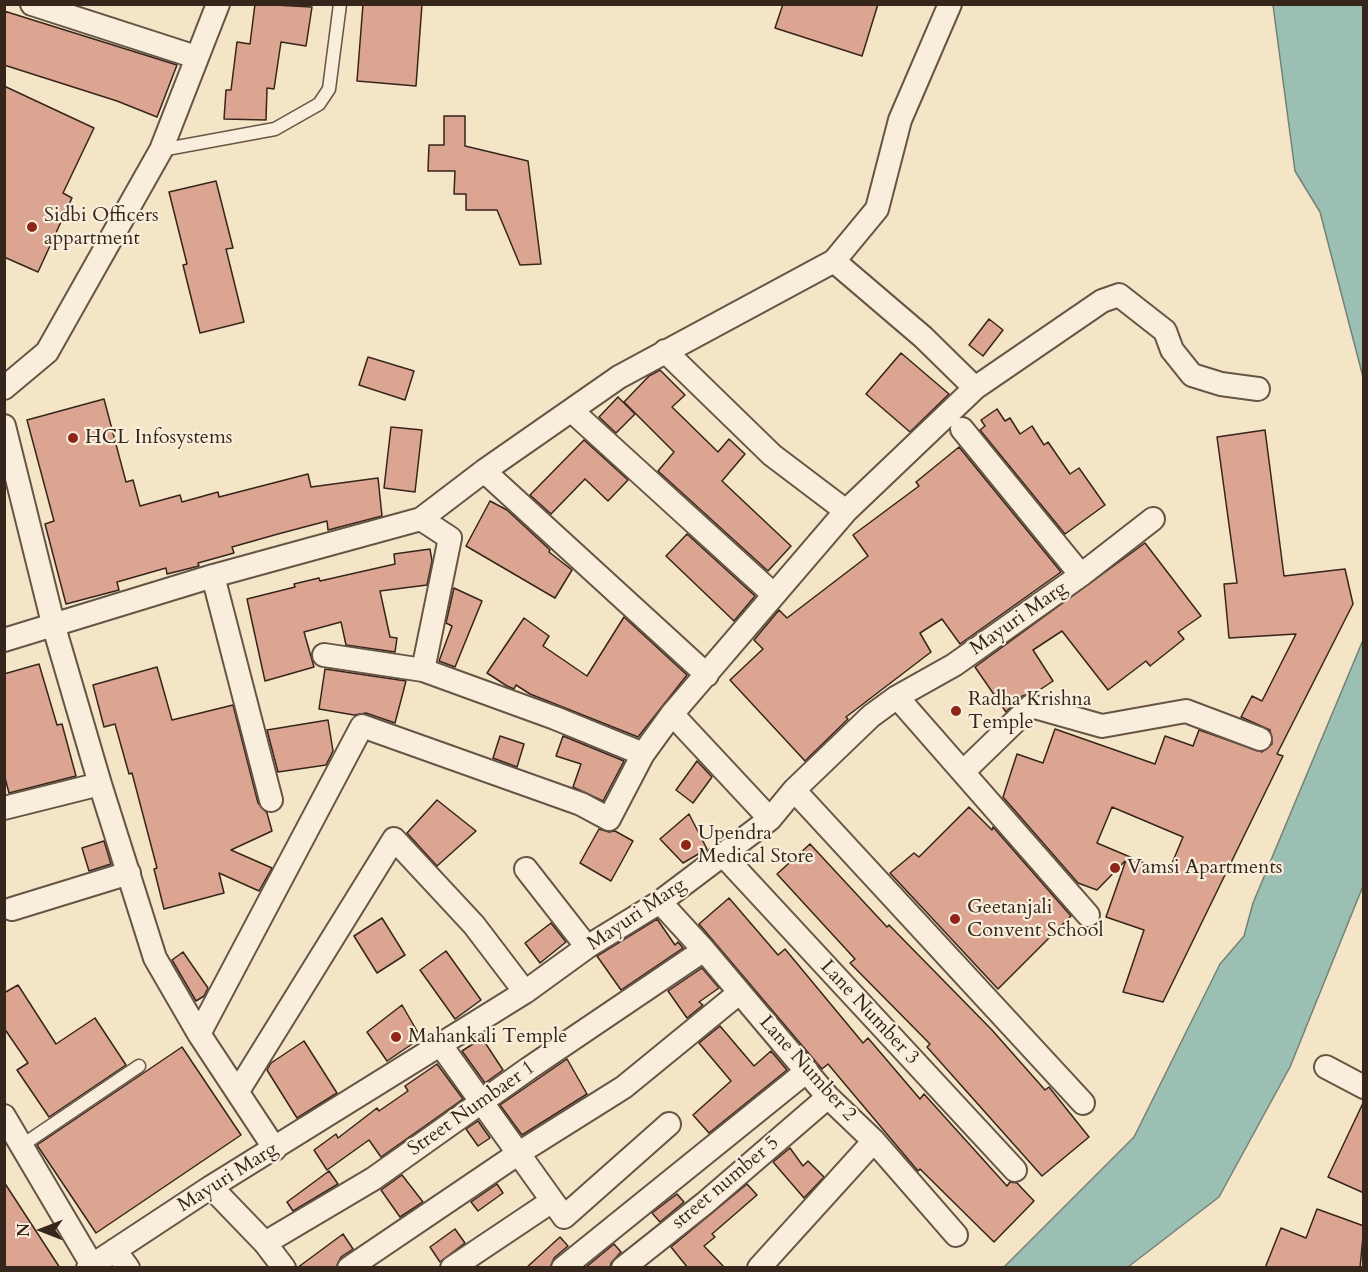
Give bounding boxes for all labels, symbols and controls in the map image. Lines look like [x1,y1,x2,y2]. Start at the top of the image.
place label: Sidbi Officers appartment [44,204,159,251]
marker: Sidbi Officers appartment [25,220,39,234]
place label: HCL Infosystems [85,426,233,450]
marker: HCL Infosystems [66,431,80,445]
street label: Mayuri Marg [966,577,1072,661]
place label: Radha Krishna Temple [968,688,1092,735]
marker: Radha Krishna Temple [949,704,963,718]
place label: Upendra Medical Store [698,822,814,869]
marker: Upendra Medical Store [679,838,693,852]
place label: Vamsi Apartments [1127,856,1282,880]
marker: Vamsi Apartments [1108,861,1122,875]
street label: Mayuri Marg [583,873,691,957]
place label: Geetanjali Convent School [967,896,1104,943]
marker: Geetanjali Convent School [948,912,962,926]
street label: Lane Number 3 [814,956,924,1070]
street label: Lane Number 2 [753,1011,861,1127]
place label: Mahankali Temple [408,1025,567,1049]
marker: Mahankali Temple [389,1030,403,1044]
street label: Street Numbaer 1 [404,1056,540,1162]
street label: street number 5 [668,1131,784,1235]
street label: Mayuri Marg [174,1138,282,1218]
north arrow [12,1200,72,1260]
text: N [13,1223,35,1237]

